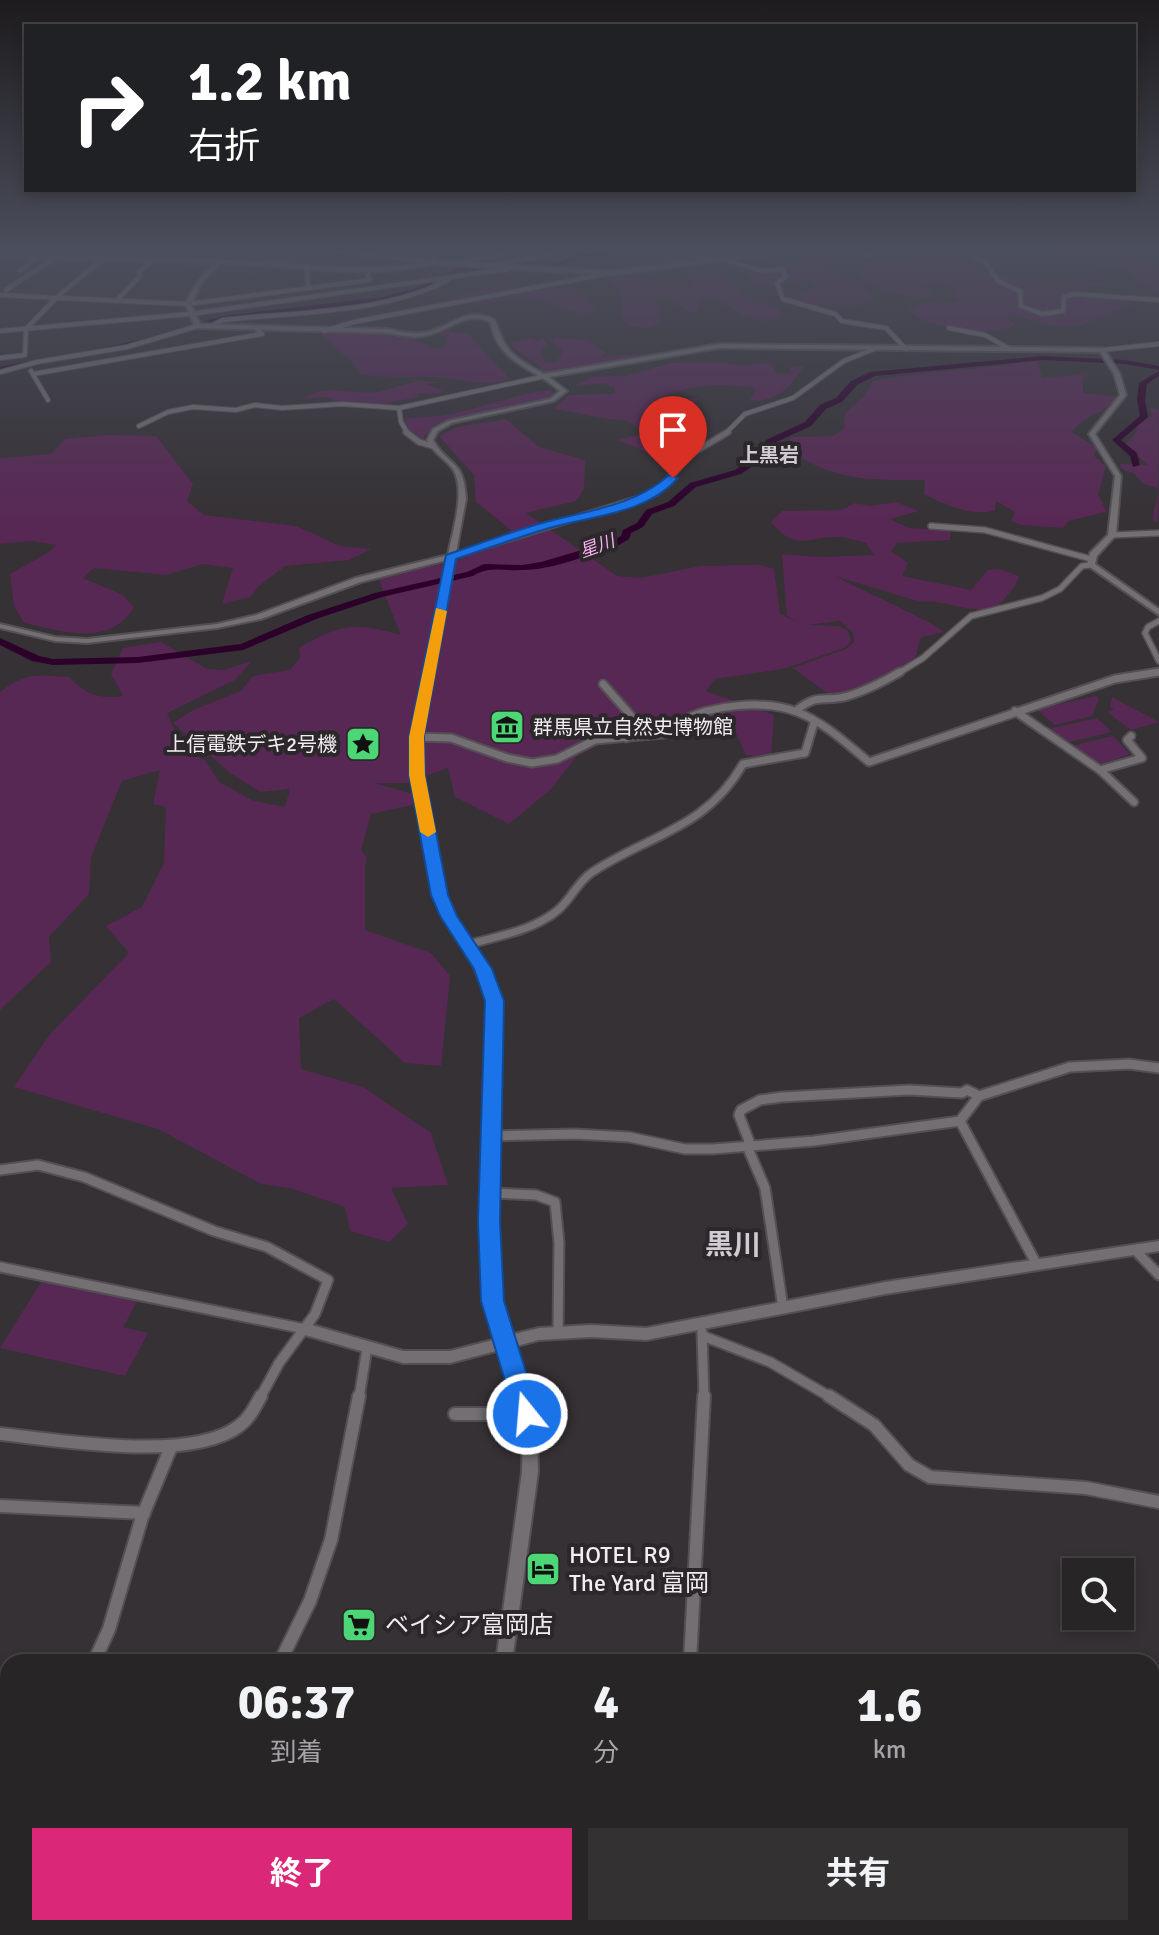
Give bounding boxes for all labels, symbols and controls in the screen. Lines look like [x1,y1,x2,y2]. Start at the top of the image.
text: 1.2 km [188,47,351,116]
icon: right [56,56,160,160]
text: 右折 [188,124,260,169]
pin [639,396,707,478]
icon: arrive [651,408,695,452]
district label: 上黒岩 [739,443,799,468]
water label: 星川 [576,529,620,562]
museum icon: 群馬県立自然史博物館 [488,708,526,746]
place label: 群馬県立自然史博物館 [533,715,733,740]
place icon: 上信電鉄デキ2号機 [344,725,382,763]
place label: 上信電鉄デキ2号機 [166,732,337,757]
district label: 黒川 [705,1228,761,1262]
position arrow [485,1372,569,1456]
place label: HOTEL R9 The Yard 富岡 [569,1540,709,1598]
hotel icon: HOTEL R9 The Yard 富岡 [524,1550,562,1588]
map controls [1062,1558,1134,1630]
button: search [1062,1558,1134,1630]
supermarket icon: ベイシア富岡店 [340,1606,378,1644]
place label: ベイシア富岡店 [385,1610,553,1640]
text: 06:37 [238,1673,355,1732]
text: 4 [593,1673,619,1732]
text: 1.6 [857,1676,922,1735]
text: km [873,1734,906,1766]
text: 到着 [271,1737,323,1769]
text: 分 [593,1737,619,1769]
button: 終了 [32,1828,572,1920]
button: 共有 [588,1828,1128,1920]

